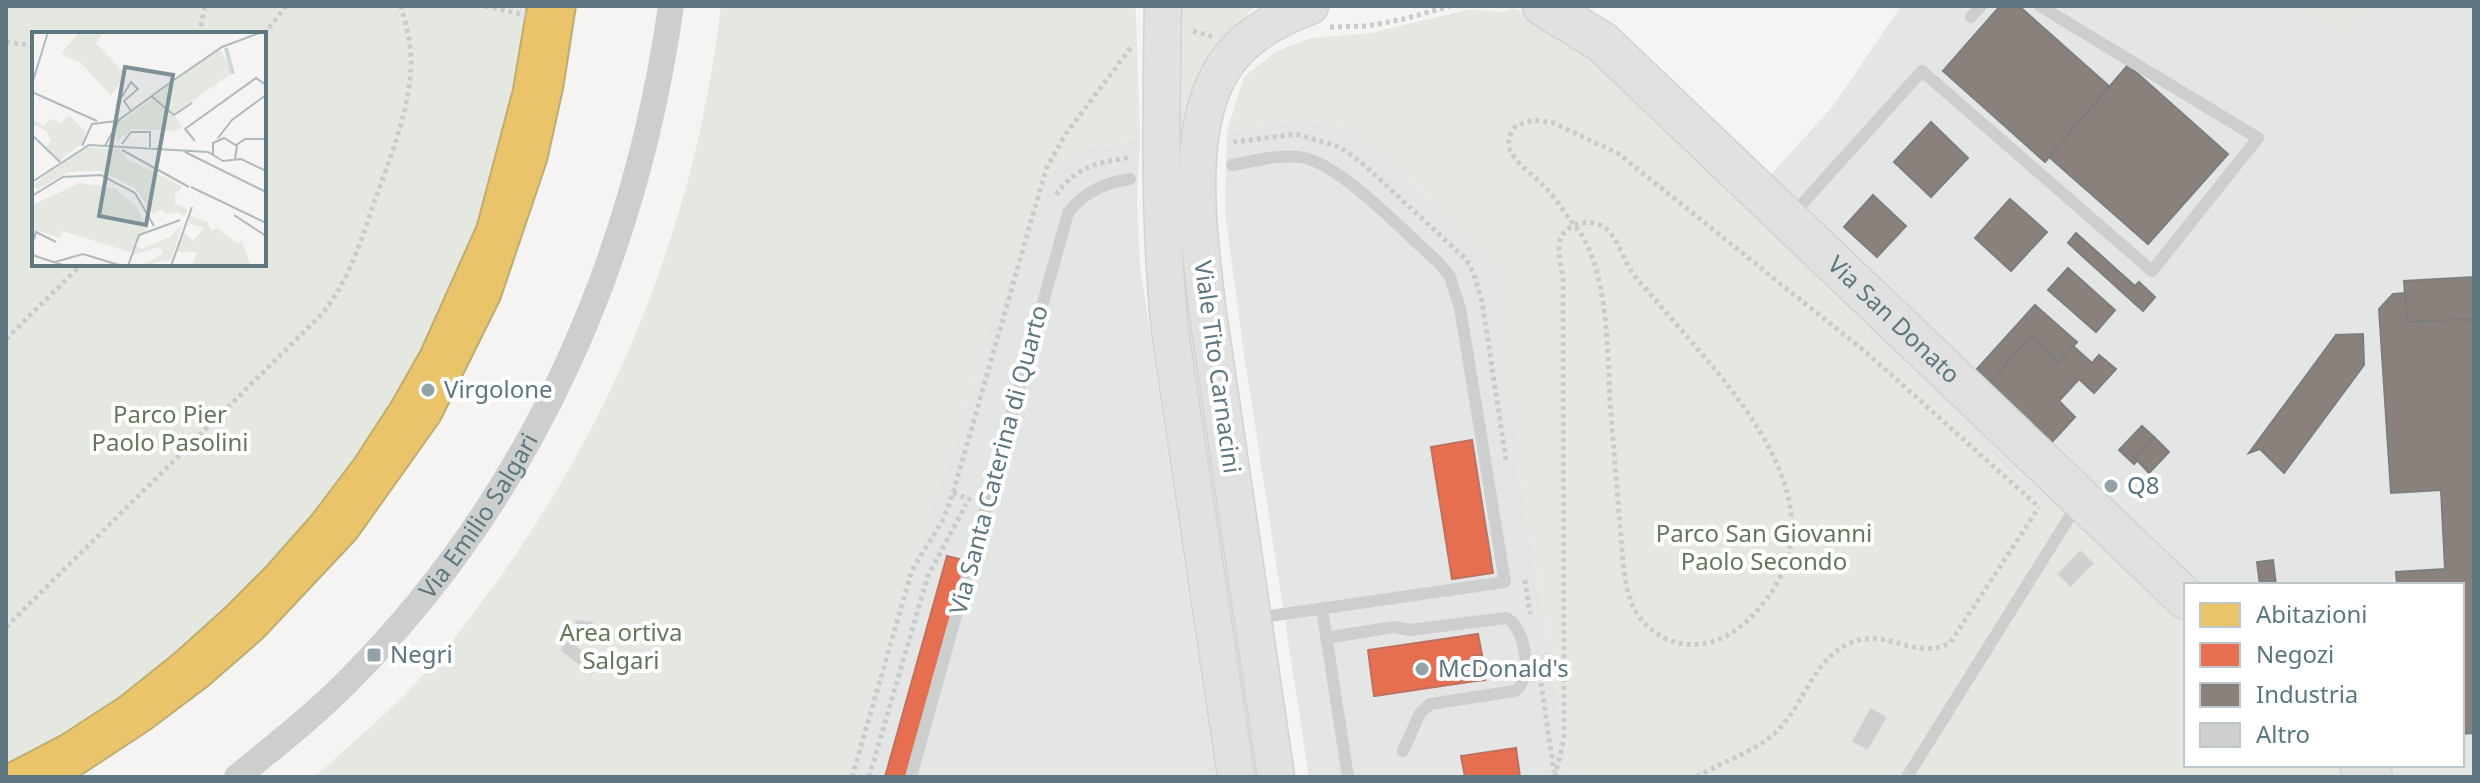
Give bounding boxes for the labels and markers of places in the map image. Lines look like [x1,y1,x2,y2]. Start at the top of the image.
place label: Virgolone [444,372,553,405]
marker: Virgolone [419,381,437,399]
place label: Q8 [2127,468,2159,501]
marker: Q8 [2102,477,2120,495]
place label: Negri [390,637,453,670]
marker: Negri [365,646,383,664]
place label: McDonald's [1438,651,1569,684]
marker: McDonald's [1413,660,1431,678]

